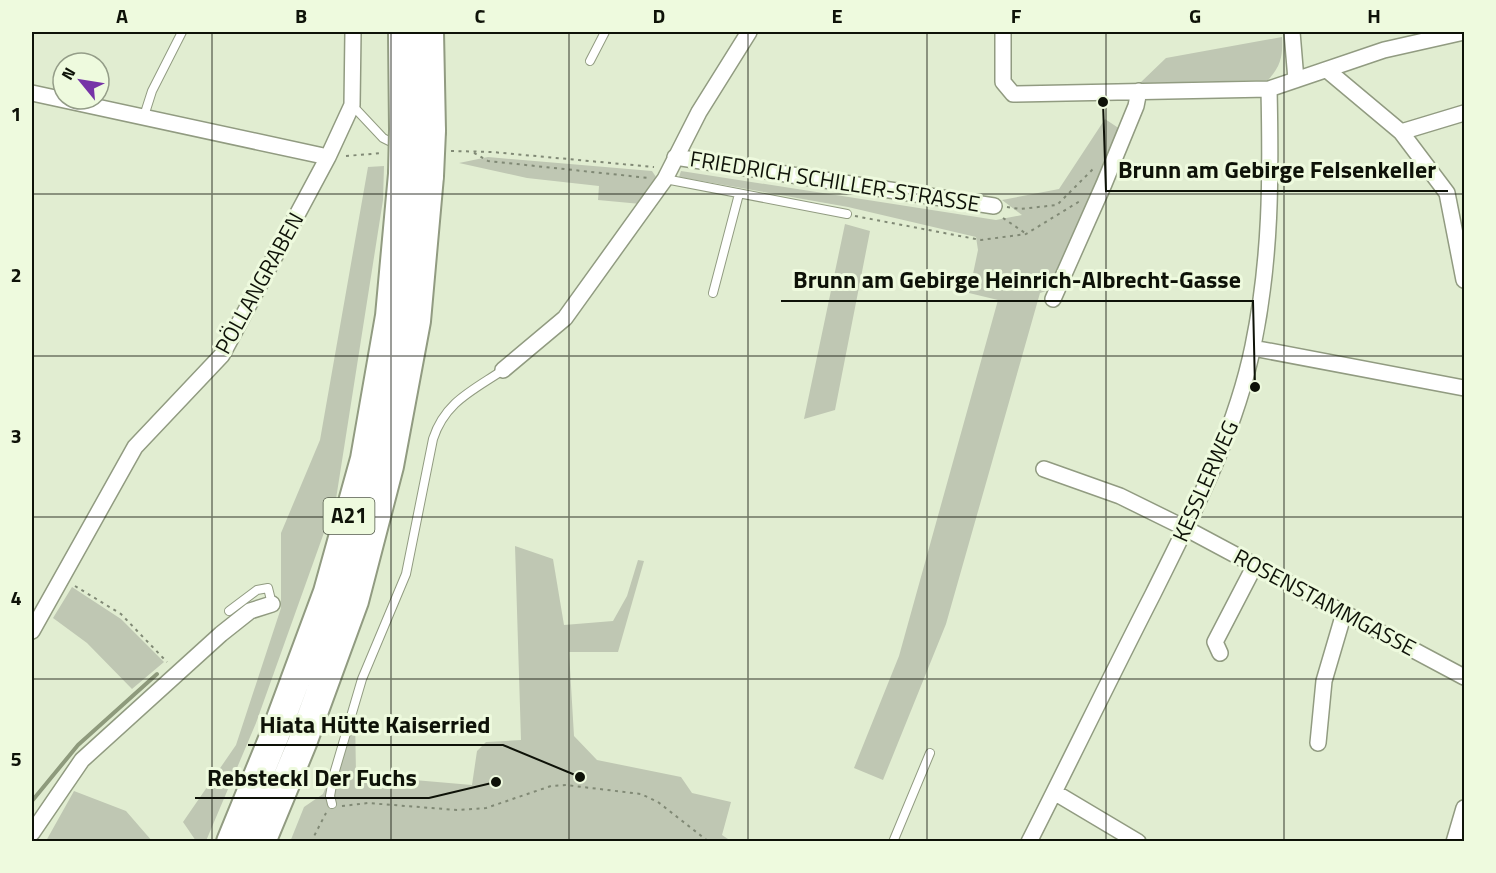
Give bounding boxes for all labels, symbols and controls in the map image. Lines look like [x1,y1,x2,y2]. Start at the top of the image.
text: A [116,0,128,31]
text: B [295,0,307,31]
text: C [475,0,486,31]
text: D [653,0,665,31]
text: E [831,0,843,31]
text: F [1011,0,1022,31]
text: G [1189,0,1201,31]
text: H [1367,0,1381,31]
north arrow [51,51,111,111]
text: N [55,63,81,84]
text: 1 [10,98,22,129]
street label: FRIEDRICH SCHILLER-STRASSE [688,141,982,221]
callout: Brunn am Gebirge Felsenkeller [1106,149,1448,191]
text: Brunn am Gebirge Felsenkeller [1118,151,1436,187]
street label: PÖLLANGRABEN [206,206,312,360]
text: 2 [10,259,22,290]
callout: Brunn am Gebirge Heinrich-Albrecht-Gasse [781,259,1253,301]
text: Brunn am Gebirge Heinrich-Albrecht-Gasse [793,261,1241,297]
street label: KESSLERWEG [1163,415,1247,547]
text: 3 [10,420,22,451]
road number: A21 [324,498,374,534]
street label: ROSENSTAMMGASSE [1228,540,1422,664]
text: 4 [10,582,22,613]
callout: Hiata Hütte Kaiserried [248,703,503,745]
text: Hiata Hütte Kaiserried [259,706,491,742]
text: 5 [10,743,22,774]
callout: Rebsteckl Der Fuchs [195,756,429,798]
text: Rebsteckl Der Fuchs [207,759,417,795]

